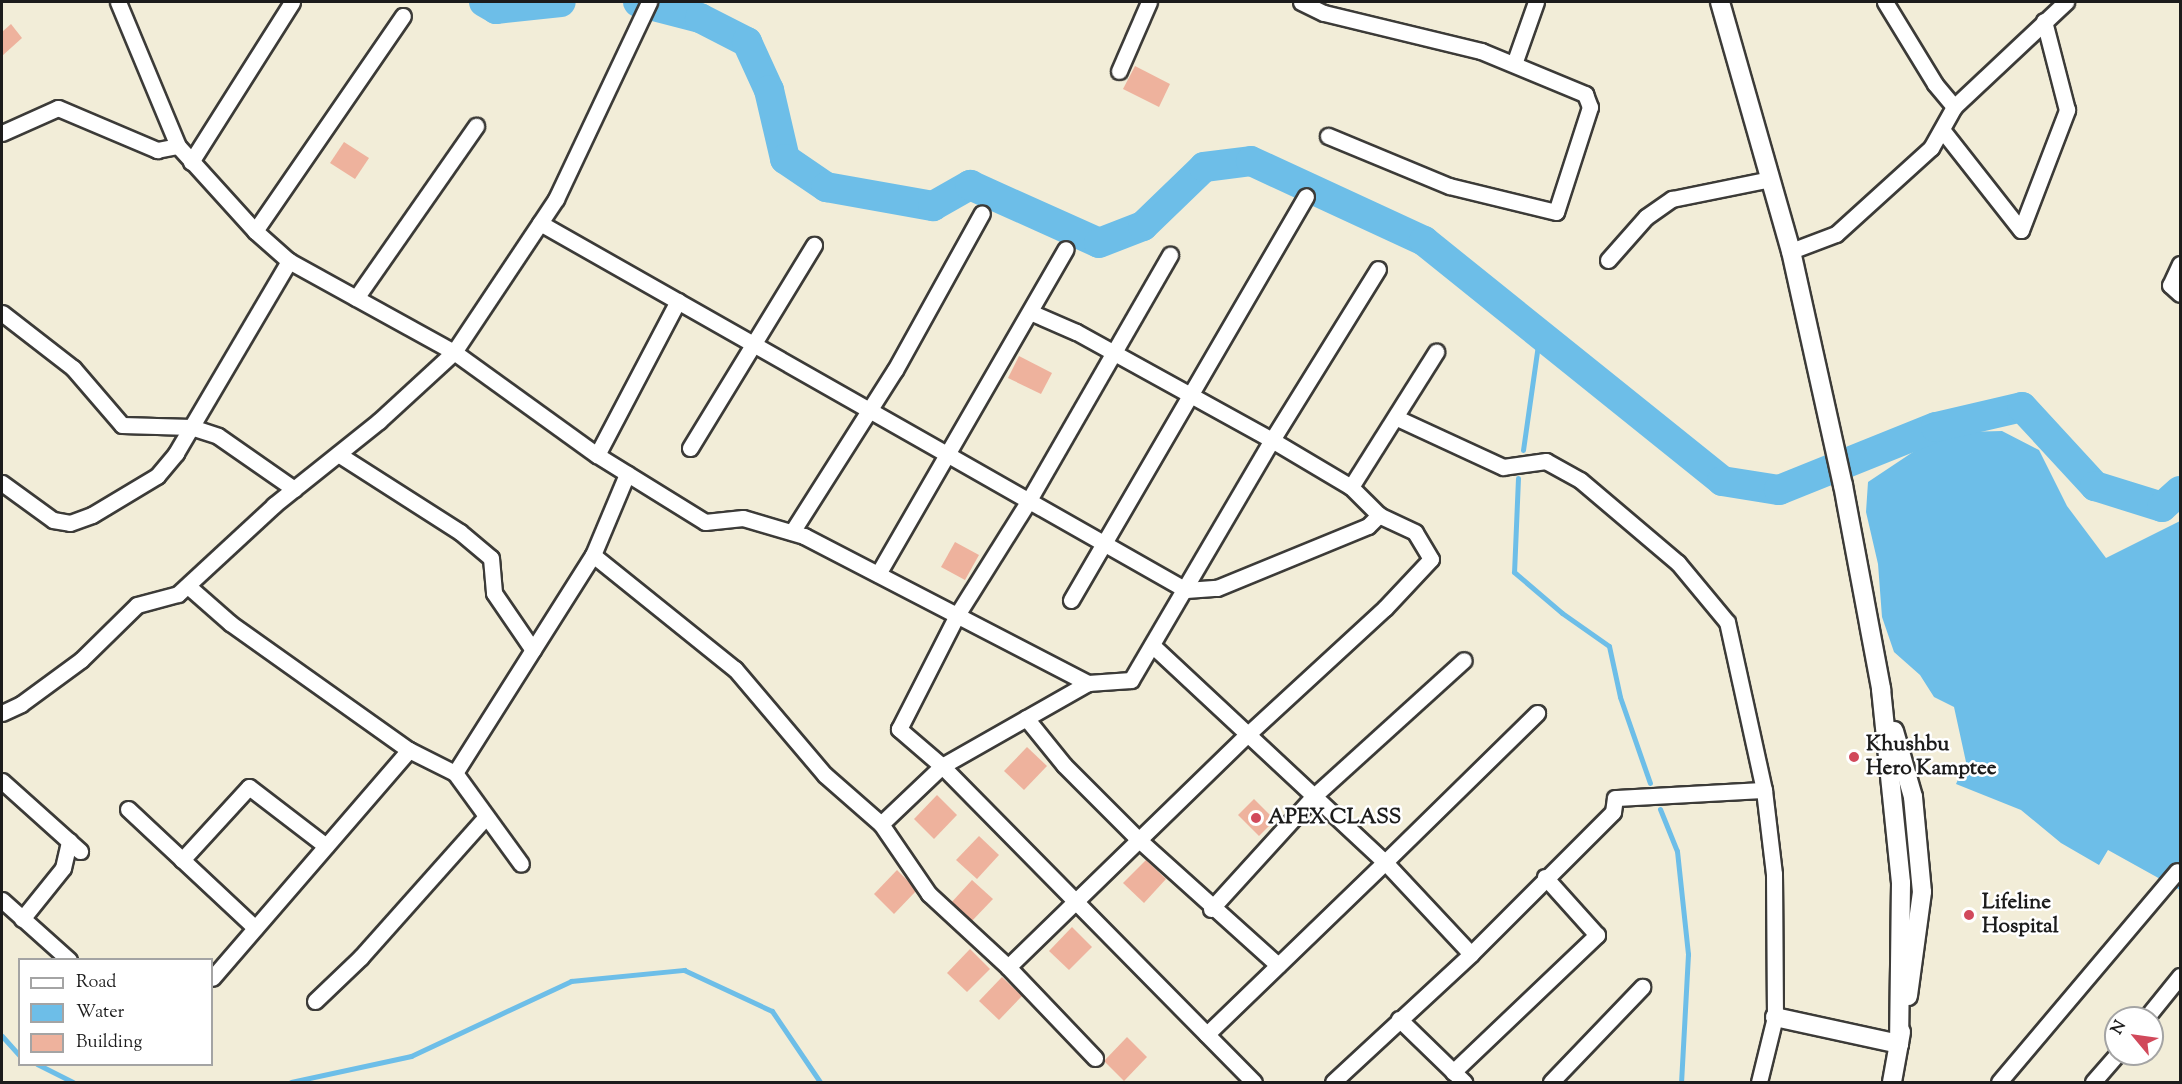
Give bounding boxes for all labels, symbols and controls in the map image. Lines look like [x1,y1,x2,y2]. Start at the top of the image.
place label: Khushbu Hero Kamptee [1866,732,1997,782]
marker: Khushbu Hero Kamptee [1847,750,1861,764]
place label: APEX CLASS [1268,805,1401,831]
marker: APEX CLASS [1249,811,1263,825]
place label: Lifeline Hospital [1982,890,2059,940]
marker: Lifeline Hospital [1960,906,1978,924]
legend [18,958,213,1066]
text: Road [76,970,116,996]
text: Water [76,1000,124,1026]
north arrow [2104,1006,2164,1066]
text: N [2106,1017,2133,1039]
text: Building [76,1030,142,1056]

